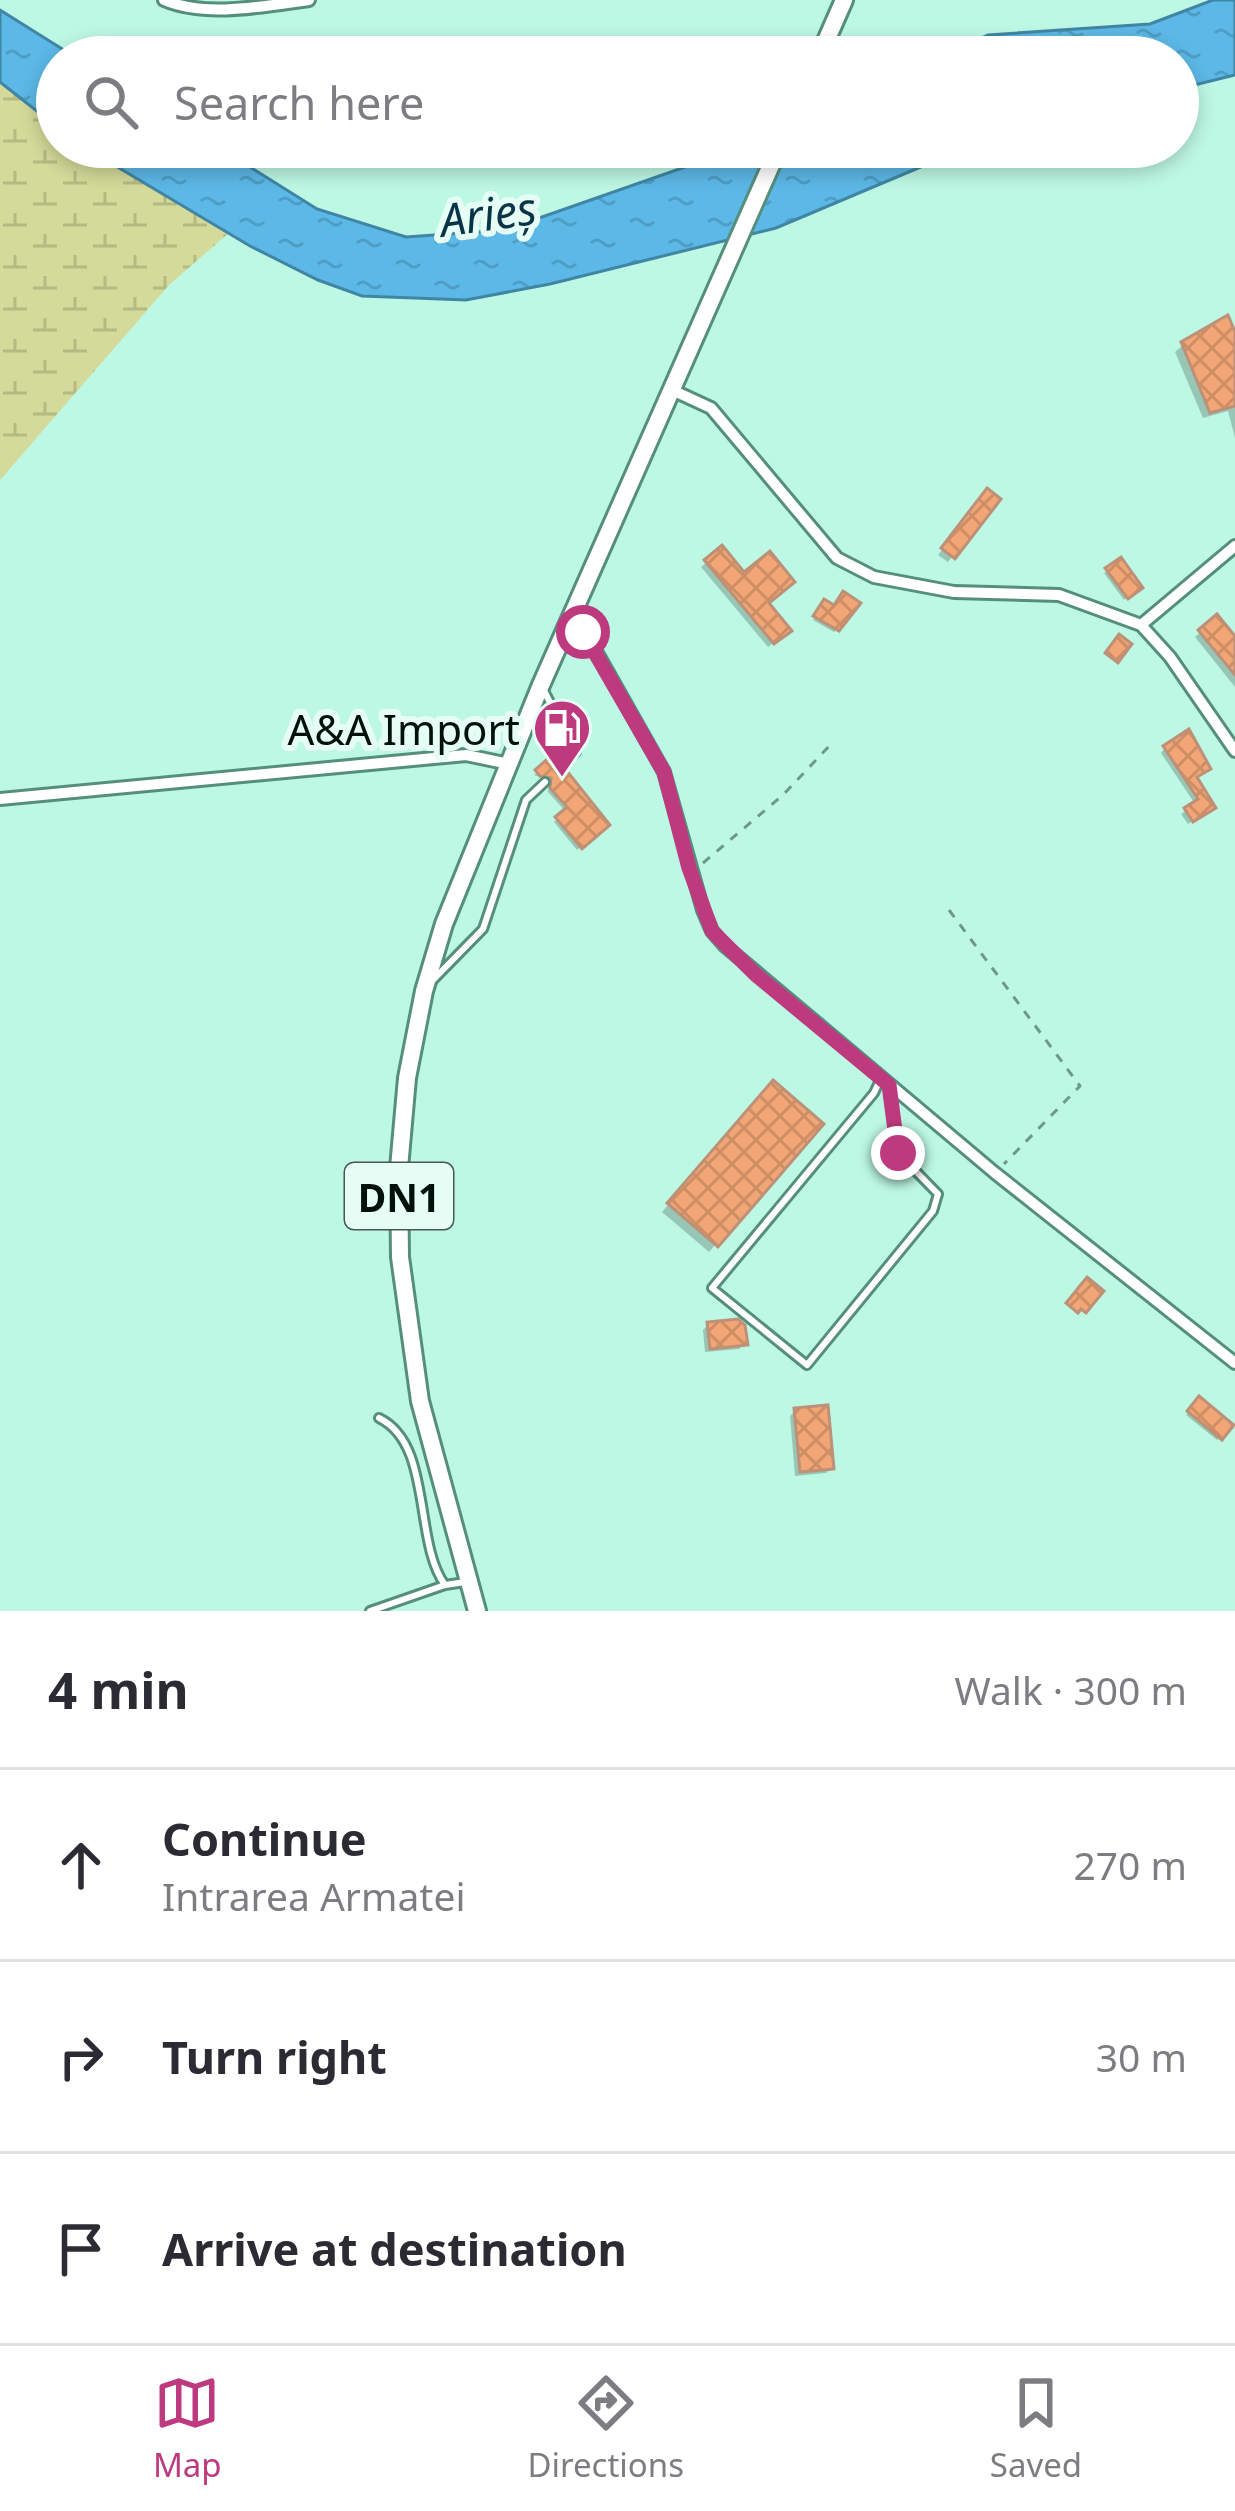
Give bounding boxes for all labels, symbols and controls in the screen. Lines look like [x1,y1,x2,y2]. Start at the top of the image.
search box [36,36,1199,168]
icon: search [78,69,144,135]
text: Search here [174,72,424,133]
water label: Arieș [433,176,540,250]
route start [556,605,610,659]
fuel station icon: A&A Import [531,697,593,779]
place label: A&A Import [287,700,520,757]
route end [871,1126,925,1180]
road number: DN1 [345,1163,453,1229]
text: 4 min [48,1654,189,1724]
text: Walk · 300 m [954,1663,1187,1716]
text: Continue [162,1808,367,1869]
icon: ahead [48,1832,114,1898]
text: 270 m [1073,1838,1187,1891]
text: Intrarea Armatei [162,1869,465,1922]
icon: right [48,2024,114,2090]
text: Turn right [162,2026,387,2087]
text: 30 m [1096,2030,1187,2083]
icon: arrive [48,2216,114,2282]
text: Arrive at destination [162,2218,627,2279]
tab: Map [153,2370,222,2487]
tab: Directions [527,2370,684,2487]
tab: Saved [990,2370,1082,2487]

